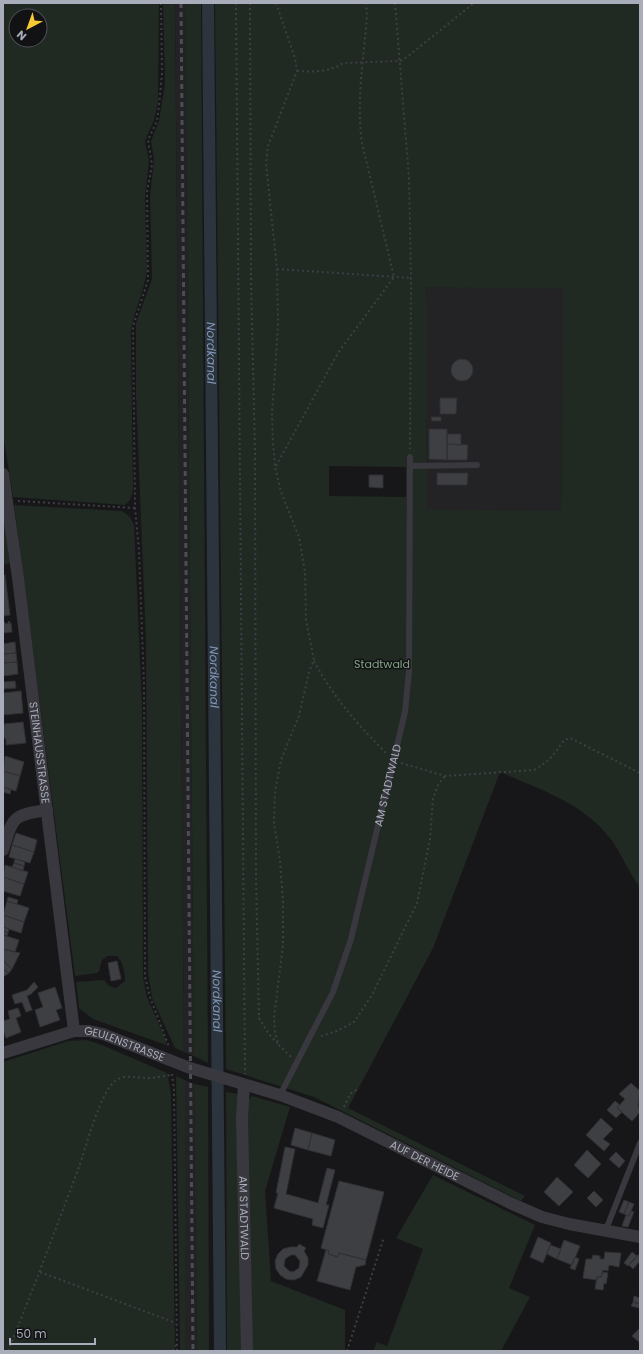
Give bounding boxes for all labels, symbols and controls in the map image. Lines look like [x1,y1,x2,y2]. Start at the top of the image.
north arrow [8,8,48,48]
text: N [13,27,30,44]
water label: Nordkanal [203,322,220,384]
water label: Nordkanal [206,646,223,708]
park label: Stadtwald [354,656,410,672]
street label: STEINHAUSSTRASSE [25,701,54,805]
street label: AM STADTWALD [370,742,405,828]
water label: Nordkanal [209,970,226,1032]
street label: GEULENSTRASSE [84,1023,167,1065]
street label: AUF DER HEIDE [387,1136,462,1184]
street label: AM STADTWALD [235,1176,253,1260]
scale bar [10,1320,95,1346]
text: 50 m [16,1325,47,1342]

